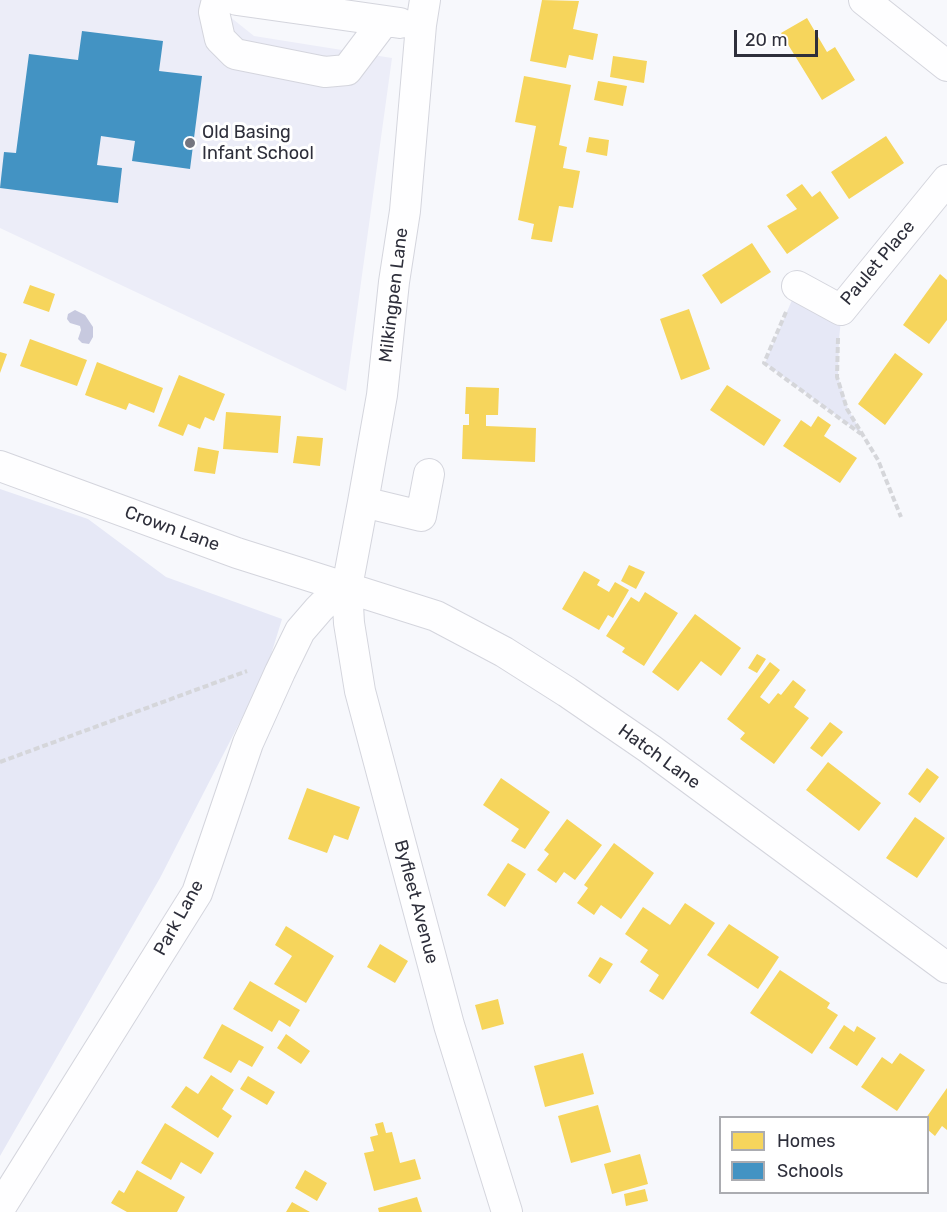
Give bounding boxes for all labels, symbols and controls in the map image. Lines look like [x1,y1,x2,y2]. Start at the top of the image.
scale bar [737,18,821,56]
text: 20 m [745,29,787,51]
place label: Old Basing Infant School [202,122,314,164]
marker: Old Basing Infant School [183,136,197,150]
street label: Paulet Place [836,216,920,310]
street label: Milkingpen Lane [375,226,413,364]
street label: Crown Lane [122,502,222,556]
street label: Hatch Lane [614,720,704,794]
street label: Byfleet Avenue [389,838,443,966]
street label: Park Lane [149,877,209,959]
legend [719,1116,929,1194]
text: Homes [777,1130,835,1152]
text: Schools [777,1160,843,1182]

